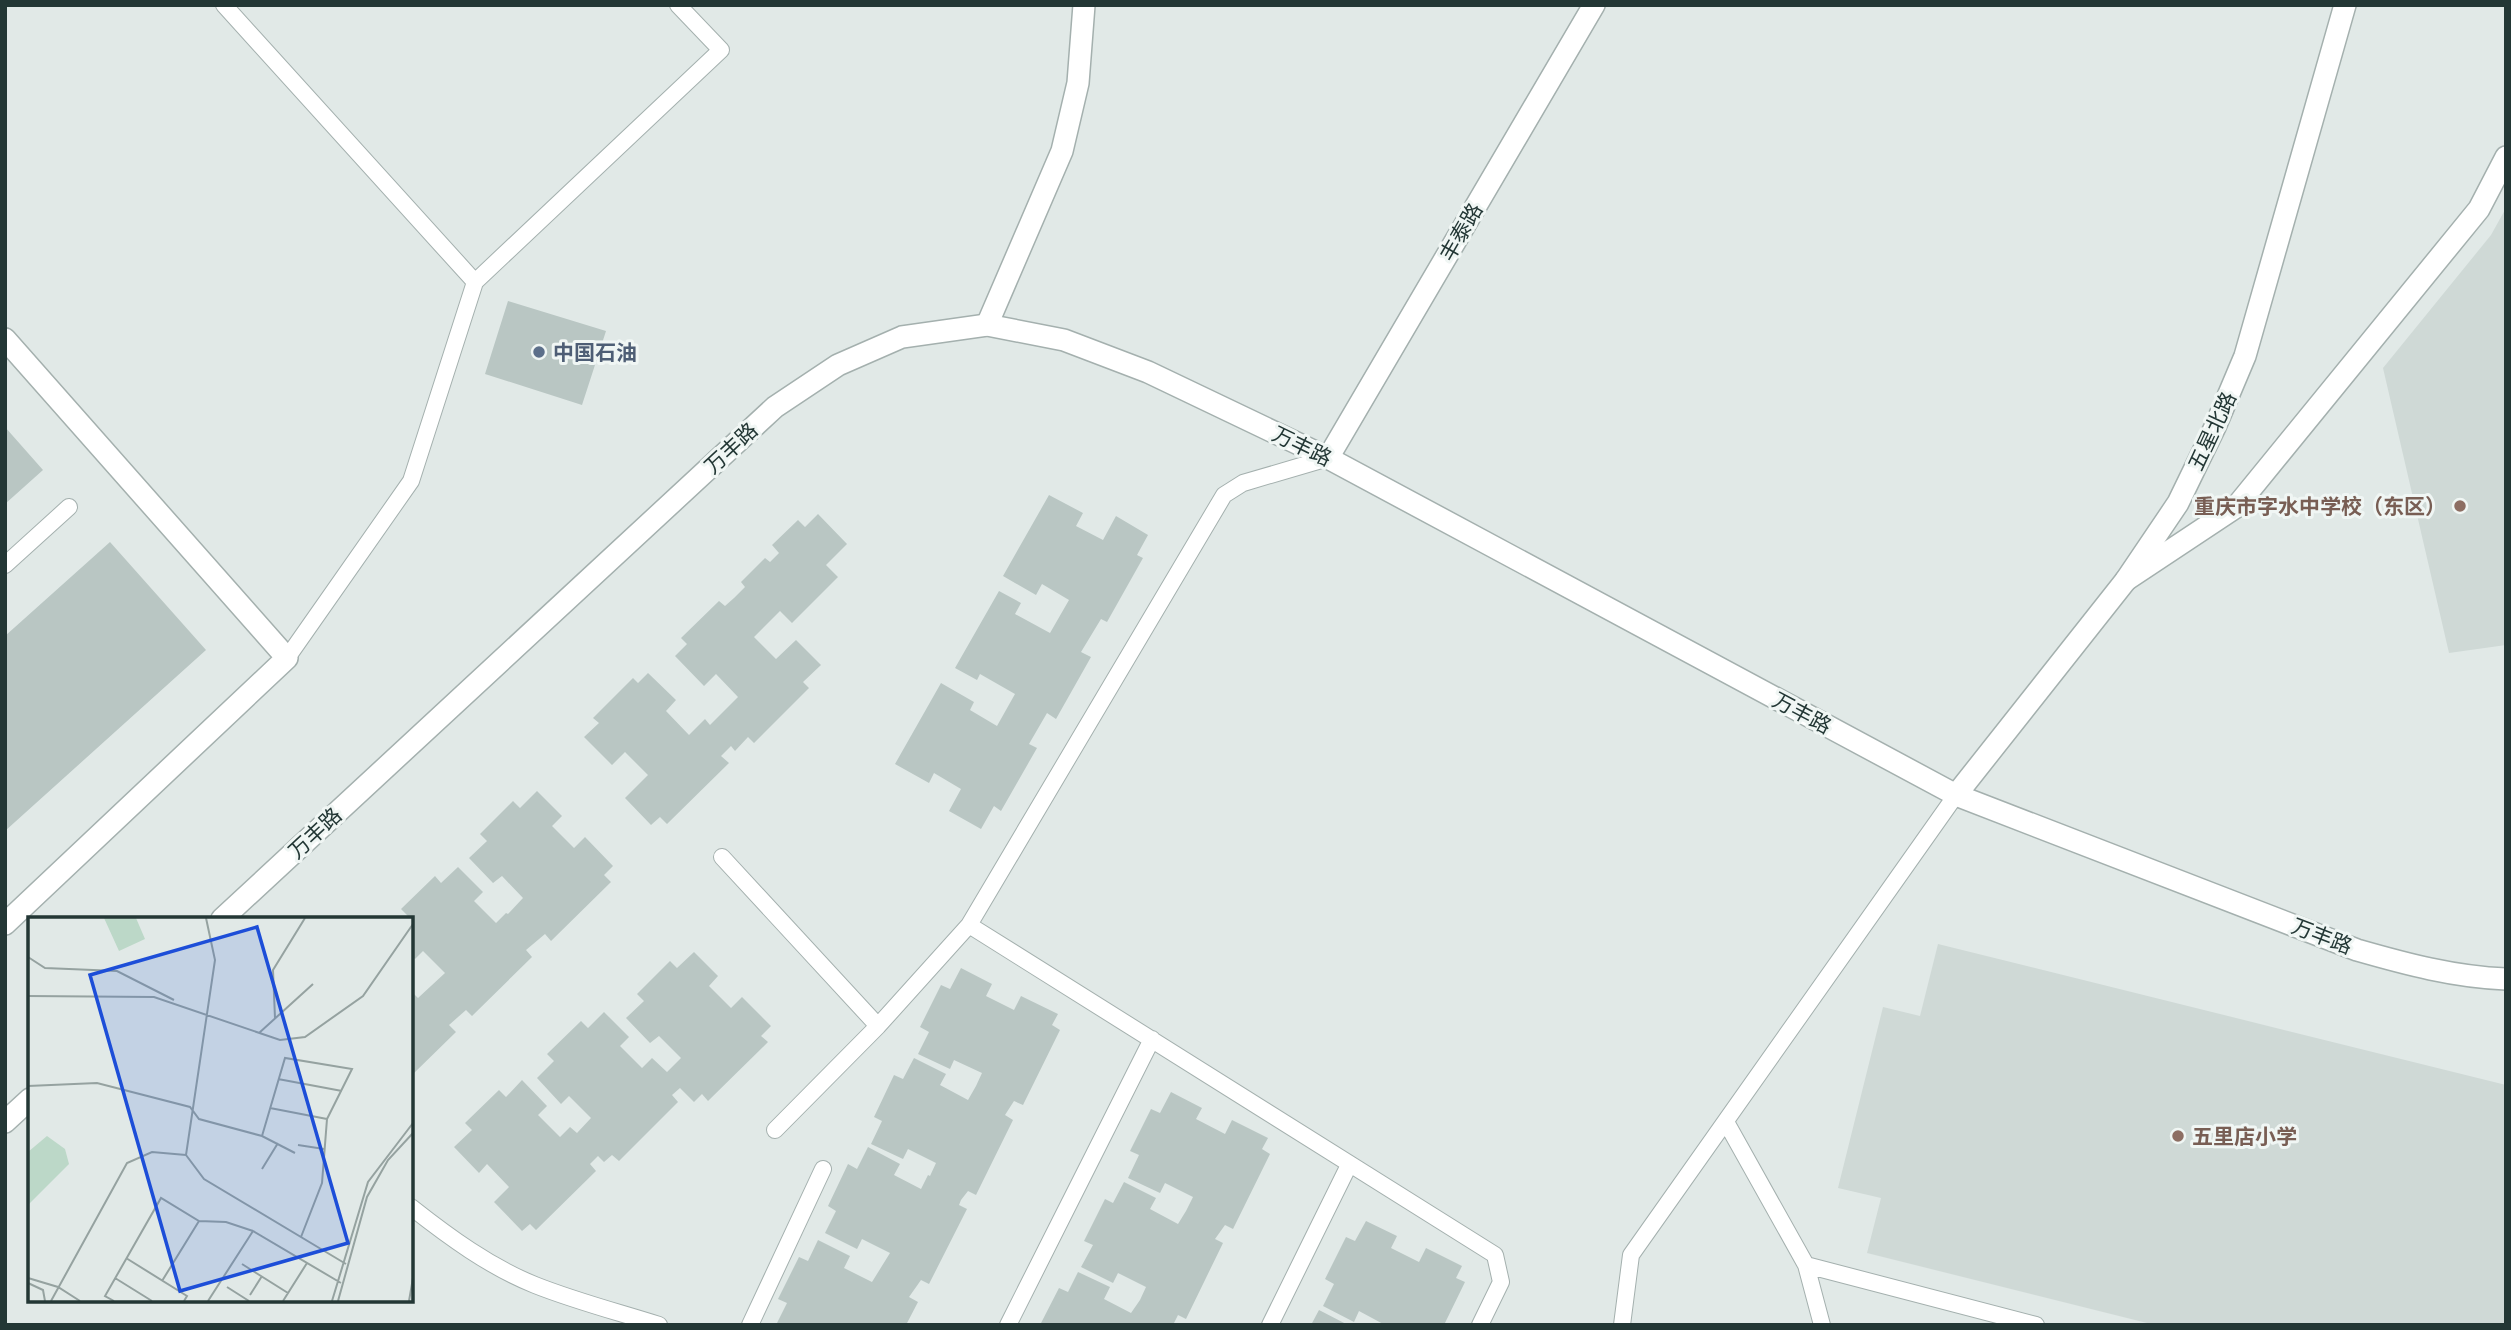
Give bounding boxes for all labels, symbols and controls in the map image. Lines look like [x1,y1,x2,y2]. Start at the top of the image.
street label: 丰泰路 [1434,198,1488,266]
place label: 中国石油 [553,339,637,366]
marker: 中国石油 [531,344,547,360]
street label: 五星北路 [2182,387,2242,475]
street label: 万丰路 [699,417,763,479]
street label: 万丰路 [1268,420,1336,472]
place label: 重庆市字水中学校（东区） [2194,493,2446,520]
marker: 重庆市字水中学校（东区） [2452,498,2468,514]
street label: 万丰路 [1768,686,1836,740]
street label: 万丰路 [283,802,347,864]
street label: 万丰路 [2288,912,2356,960]
inset map [28,917,413,1302]
place label: 五里店小学 [2192,1123,2297,1150]
marker: 五里店小学 [2170,1128,2186,1144]

